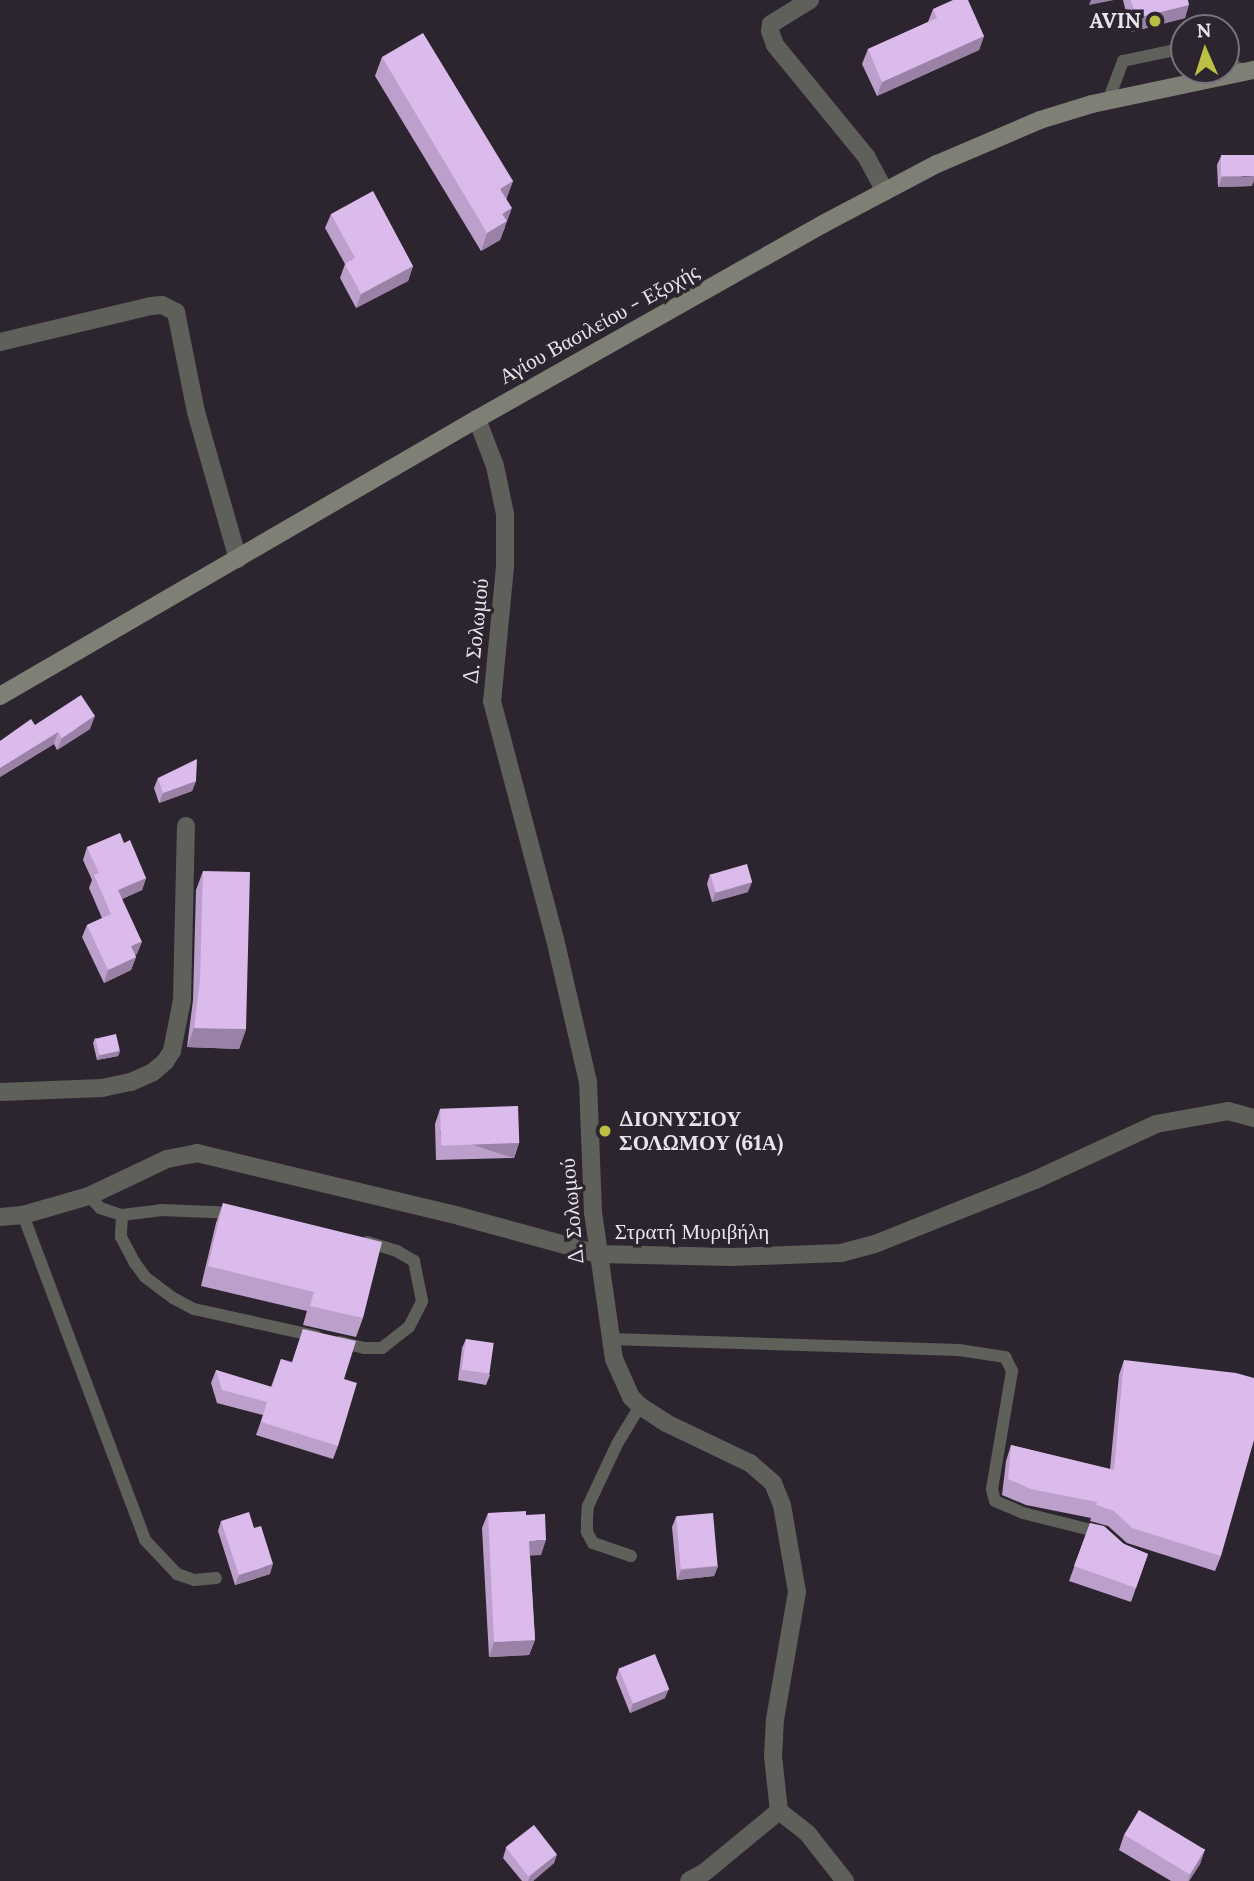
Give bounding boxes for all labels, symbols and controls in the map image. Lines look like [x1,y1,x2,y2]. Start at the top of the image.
place label: AVIN [1089,8,1141,34]
marker: AVIN [1147,13,1163,29]
north arrow [1170,14,1240,84]
text: N [1196,18,1212,42]
street label: Αγίου Βασιλείου - Εξοχής [495,259,703,389]
street label: Δ. Σολωμού [458,577,494,685]
place label: ΔΙΟΝΥΣΙΟΥ ΣΟΛΩΜΟΥ (61Α) [619,1106,783,1156]
marker: ΔΙΟΝΥΣΙΟΥ ΣΟΛΩΜΟΥ (61Α) [597,1123,613,1139]
street label: Δ. Σολωμού [555,1157,589,1265]
street label: Στρατή Μυριβήλη [615,1219,769,1245]

